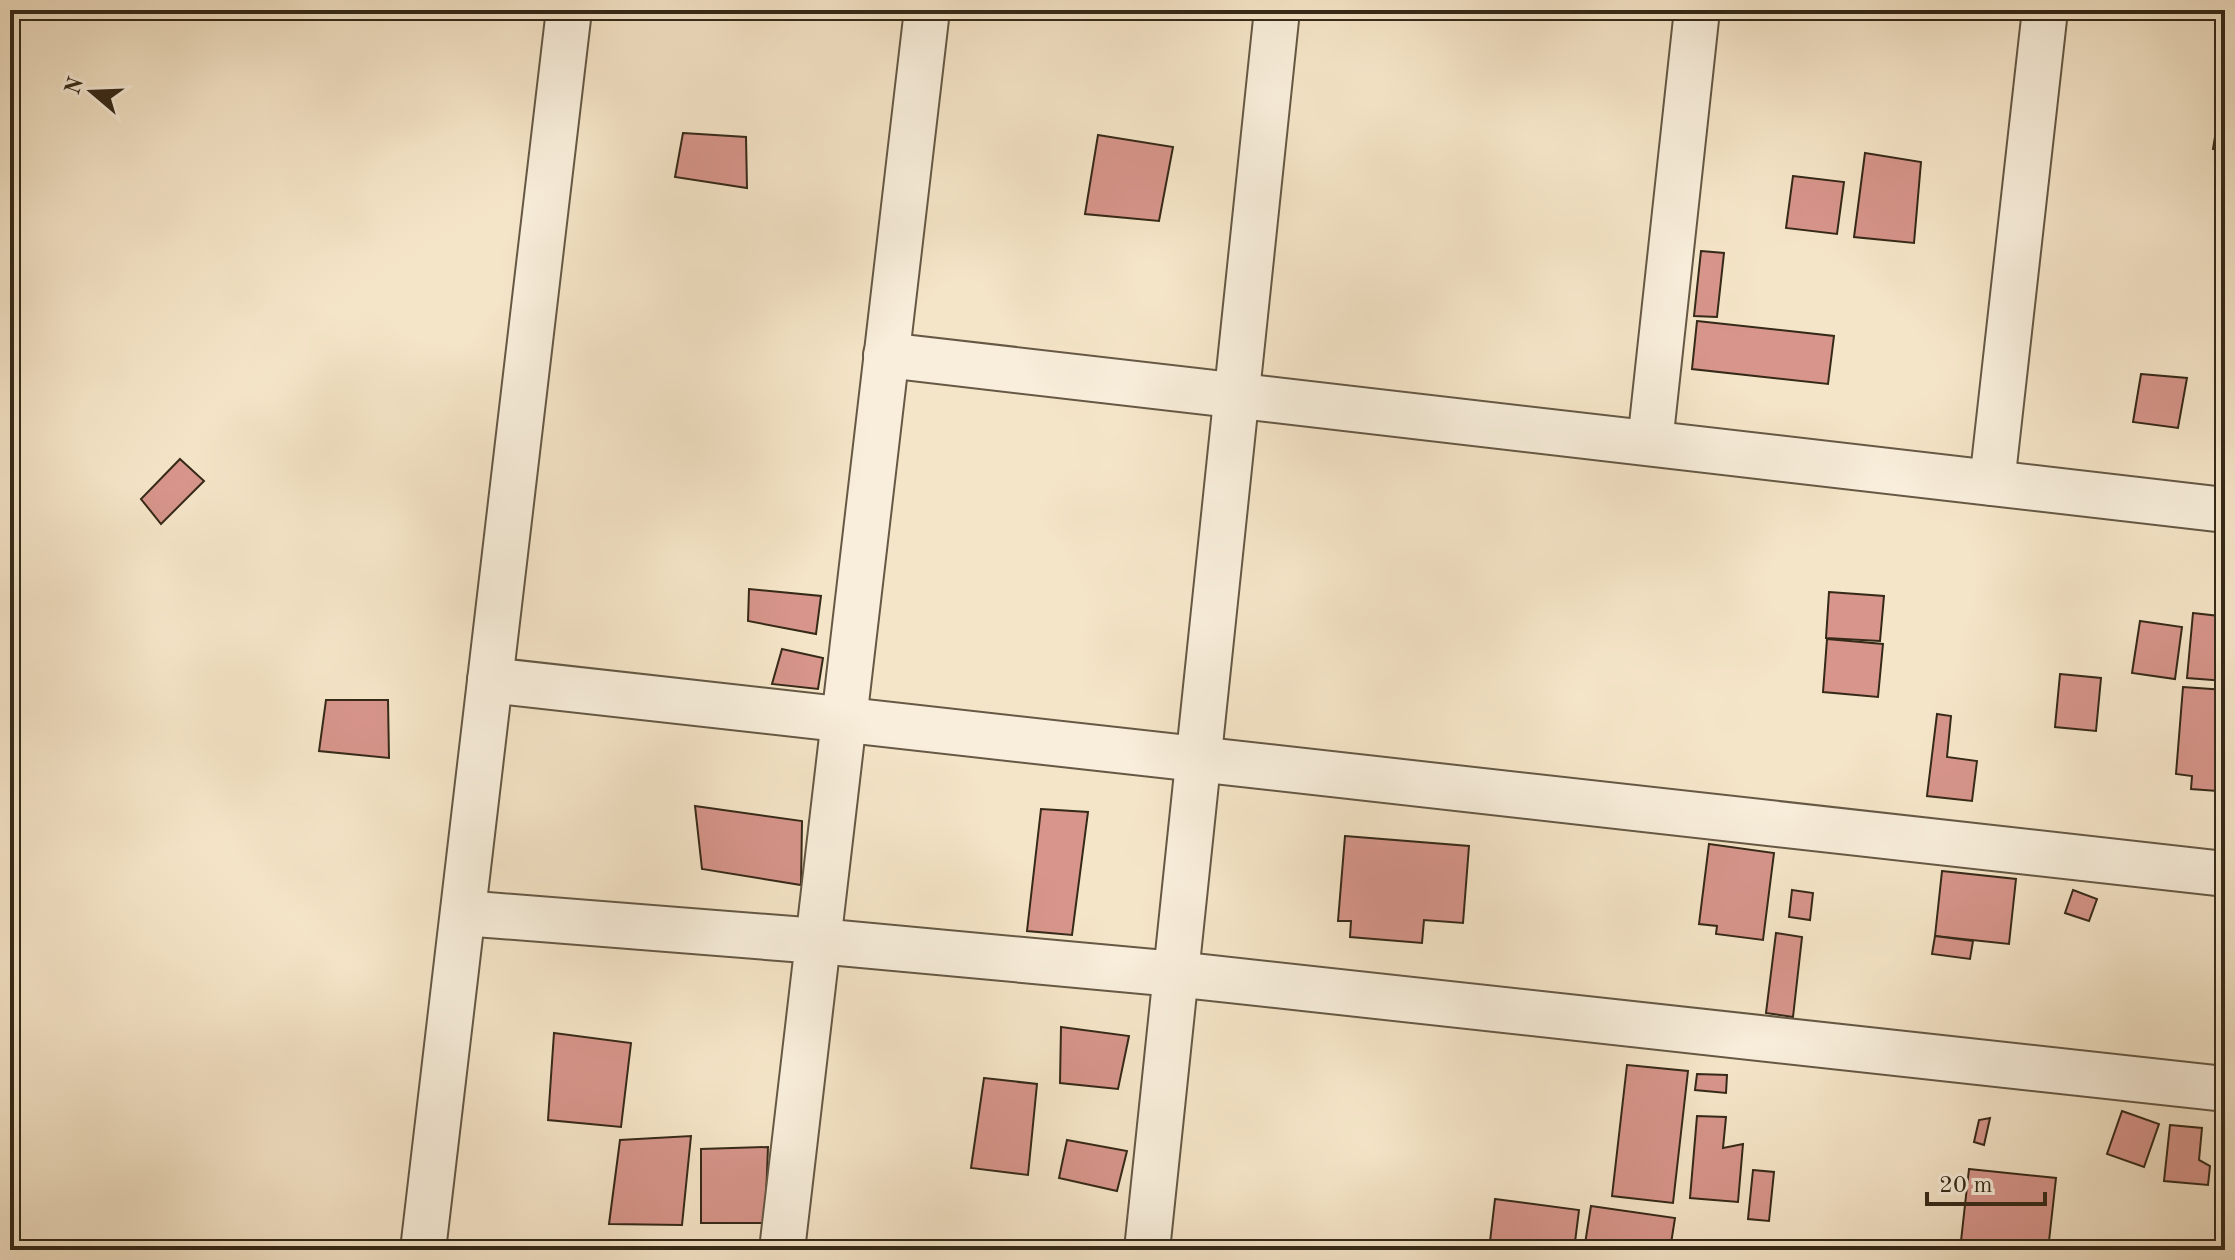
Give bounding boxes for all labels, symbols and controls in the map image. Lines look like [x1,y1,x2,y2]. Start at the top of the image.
north arrow [52,52,132,132]
text: N [62,74,88,98]
scale bar [1927,1156,2045,1206]
text: 20 m [1939,1174,1993,1198]

